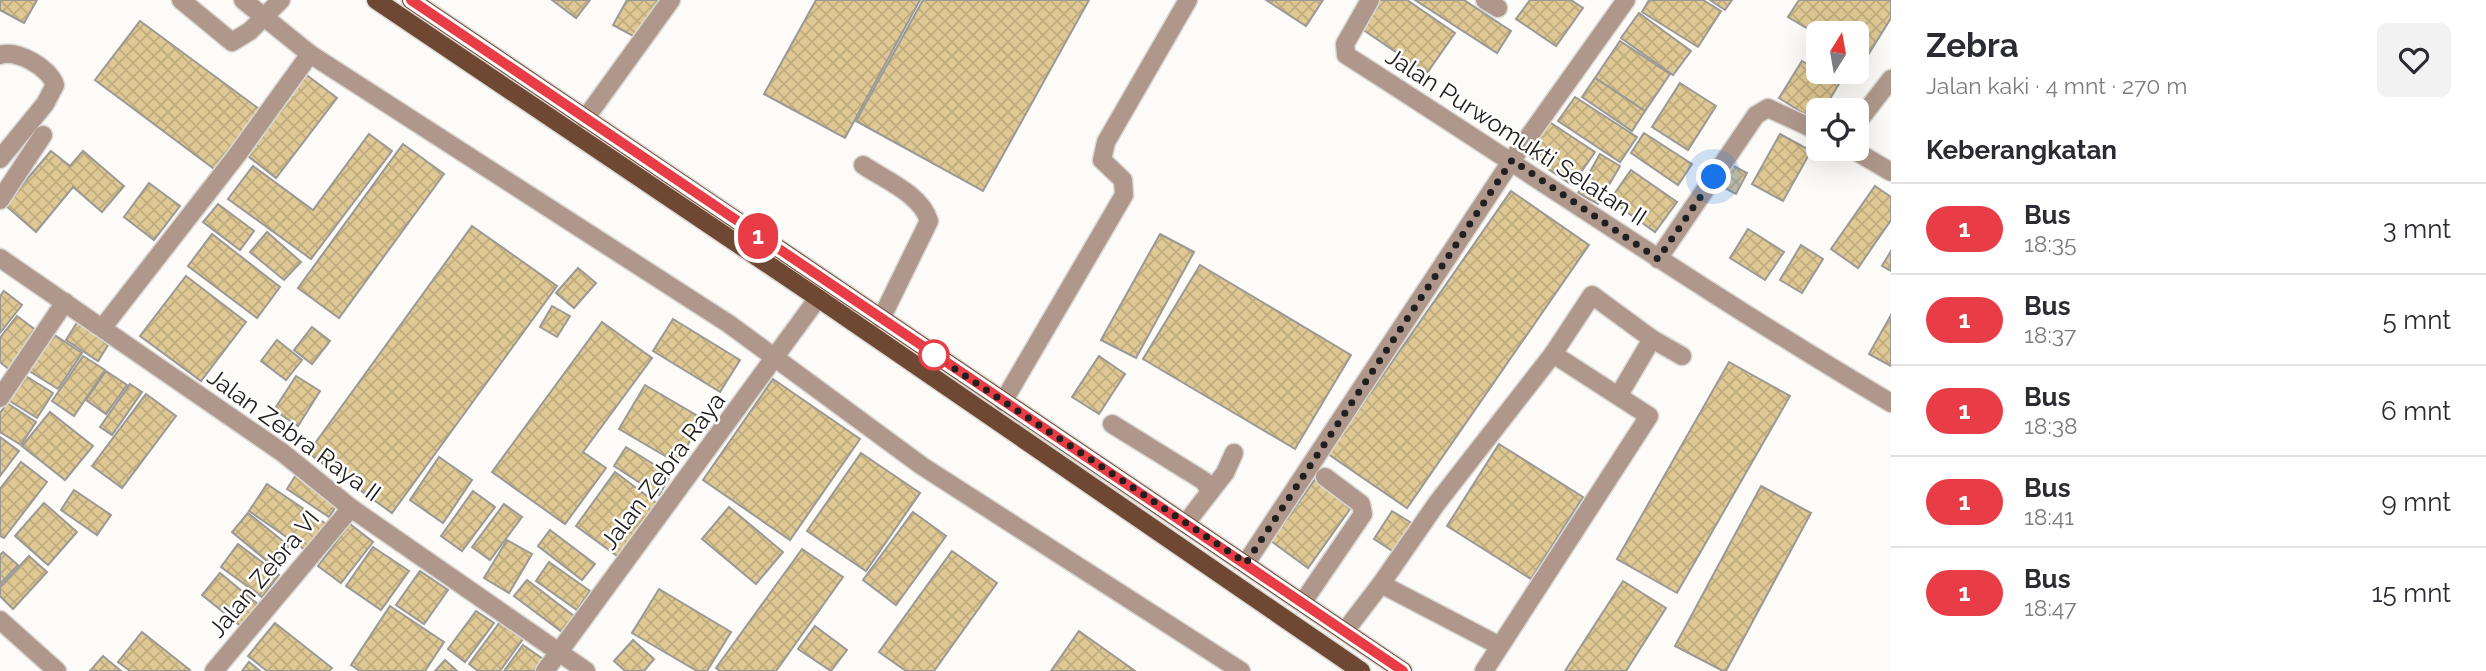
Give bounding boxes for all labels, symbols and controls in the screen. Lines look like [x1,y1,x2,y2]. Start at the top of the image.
north arrow [1806,21,1869,84]
map controls [1806,21,1869,161]
button: heart [2377,23,2451,97]
text: Zebra [1926,26,2019,65]
street label: Jalan Purwomukti Selatan II [1381,41,1652,232]
text: Jalan kaki · 4 mnt · 270 m [1926,72,2187,99]
button: locate [1806,98,1869,161]
text: Keberangkatan [1926,135,2117,165]
your location [1696,159,1731,194]
text: Bus [2024,200,2071,230]
line badge: 1 [735,213,781,259]
text: 1 [1959,214,1970,243]
text: 3 mnt [2383,214,2451,244]
text: 1 [752,221,764,250]
text: 18:35 [2024,230,2077,257]
text: Bus [2024,291,2071,321]
text: 1 [1959,305,1970,334]
text: 5 mnt [2383,305,2451,335]
text: 18:37 [2024,321,2076,348]
unlabelled marker [919,340,949,370]
street label: Jalan Zebra Raya II [202,362,387,507]
text: Bus [2024,382,2071,412]
street label: Jalan Zebra Raya [594,386,731,555]
text: 1 [1959,396,1970,425]
text: 6 mnt [2381,396,2451,426]
text: 18:38 [2024,412,2078,439]
text: Bus [2024,473,2071,503]
text: 1 [1959,487,1970,516]
text: 9 mnt [2382,487,2451,517]
text: 18:41 [2024,503,2074,530]
street label: Jalan Zebra VI [202,504,325,643]
text: Bus [2024,564,2071,594]
text: 1 [1959,578,1970,607]
text: 15 mnt [2371,578,2451,608]
text: 18:47 [2024,594,2077,621]

